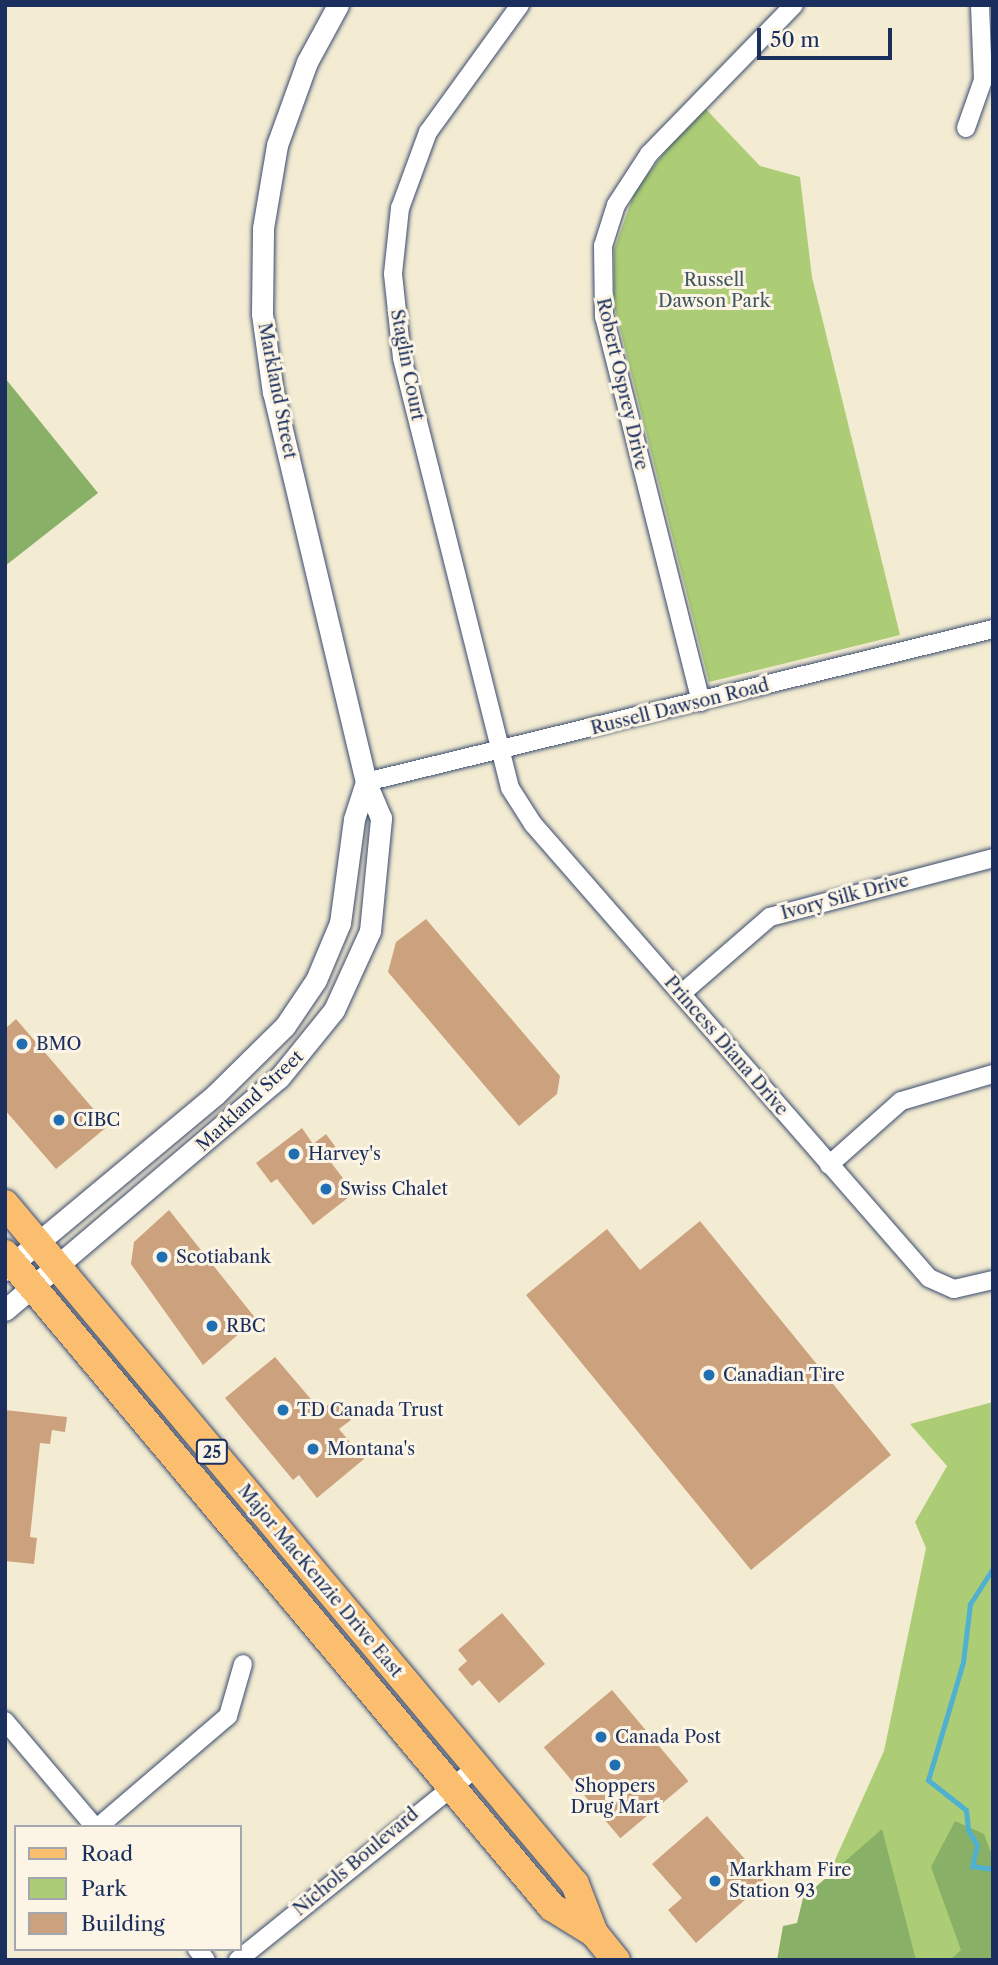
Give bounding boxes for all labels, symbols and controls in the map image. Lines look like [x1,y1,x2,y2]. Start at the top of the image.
scale bar [760,14,895,58]
text: 50 m [770,27,820,52]
park label: Russell Dawson Park [658,270,770,312]
street label: Robert Osprey Drive [592,296,652,472]
street label: Staglin Court [386,307,428,423]
street label: Markland Street [253,321,301,461]
street label: Russell Dawson Road [589,674,771,740]
street label: Ivory Silk Drive [778,869,912,925]
street label: Princess Diana Drive [659,972,793,1120]
place label: BMO [36,1033,81,1055]
marker: BMO [14,1036,30,1052]
street label: Markland Street [192,1046,308,1156]
place label: CIBC [73,1109,120,1131]
marker: CIBC [51,1112,67,1128]
place label: Harvey's [308,1143,381,1165]
marker: Harvey's [286,1146,302,1162]
place label: Swiss Chalet [340,1178,448,1200]
marker: Swiss Chalet [318,1181,334,1197]
place label: Scotiabank [176,1246,271,1268]
marker: Scotiabank [154,1249,170,1265]
place label: RBC [226,1315,266,1337]
marker: RBC [204,1318,220,1334]
place label: Canadian Tire [723,1364,845,1386]
marker: Canadian Tire [701,1367,717,1383]
place label: TD Canada Trust [297,1399,444,1421]
marker: TD Canada Trust [275,1402,291,1418]
place label: Montana's [327,1438,415,1460]
road number: 25 [194,1440,230,1464]
marker: Montana's [305,1441,321,1457]
street label: Major MacKenzie Drive East [233,1480,407,1682]
place label: Canada Post [615,1726,721,1748]
marker: Canada Post [593,1729,609,1745]
marker: Shoppers Drug Mart [607,1757,623,1773]
place label: Shoppers Drug Mart [570,1776,660,1818]
street label: Nichols Boulevard [289,1803,423,1921]
legend [14,1825,242,1951]
text: Road [81,1841,133,1866]
place label: Markham Fire Station 93 [729,1860,851,1902]
marker: Markham Fire Station 93 [707,1873,723,1889]
text: Park [81,1876,127,1901]
text: Building [81,1911,165,1936]

